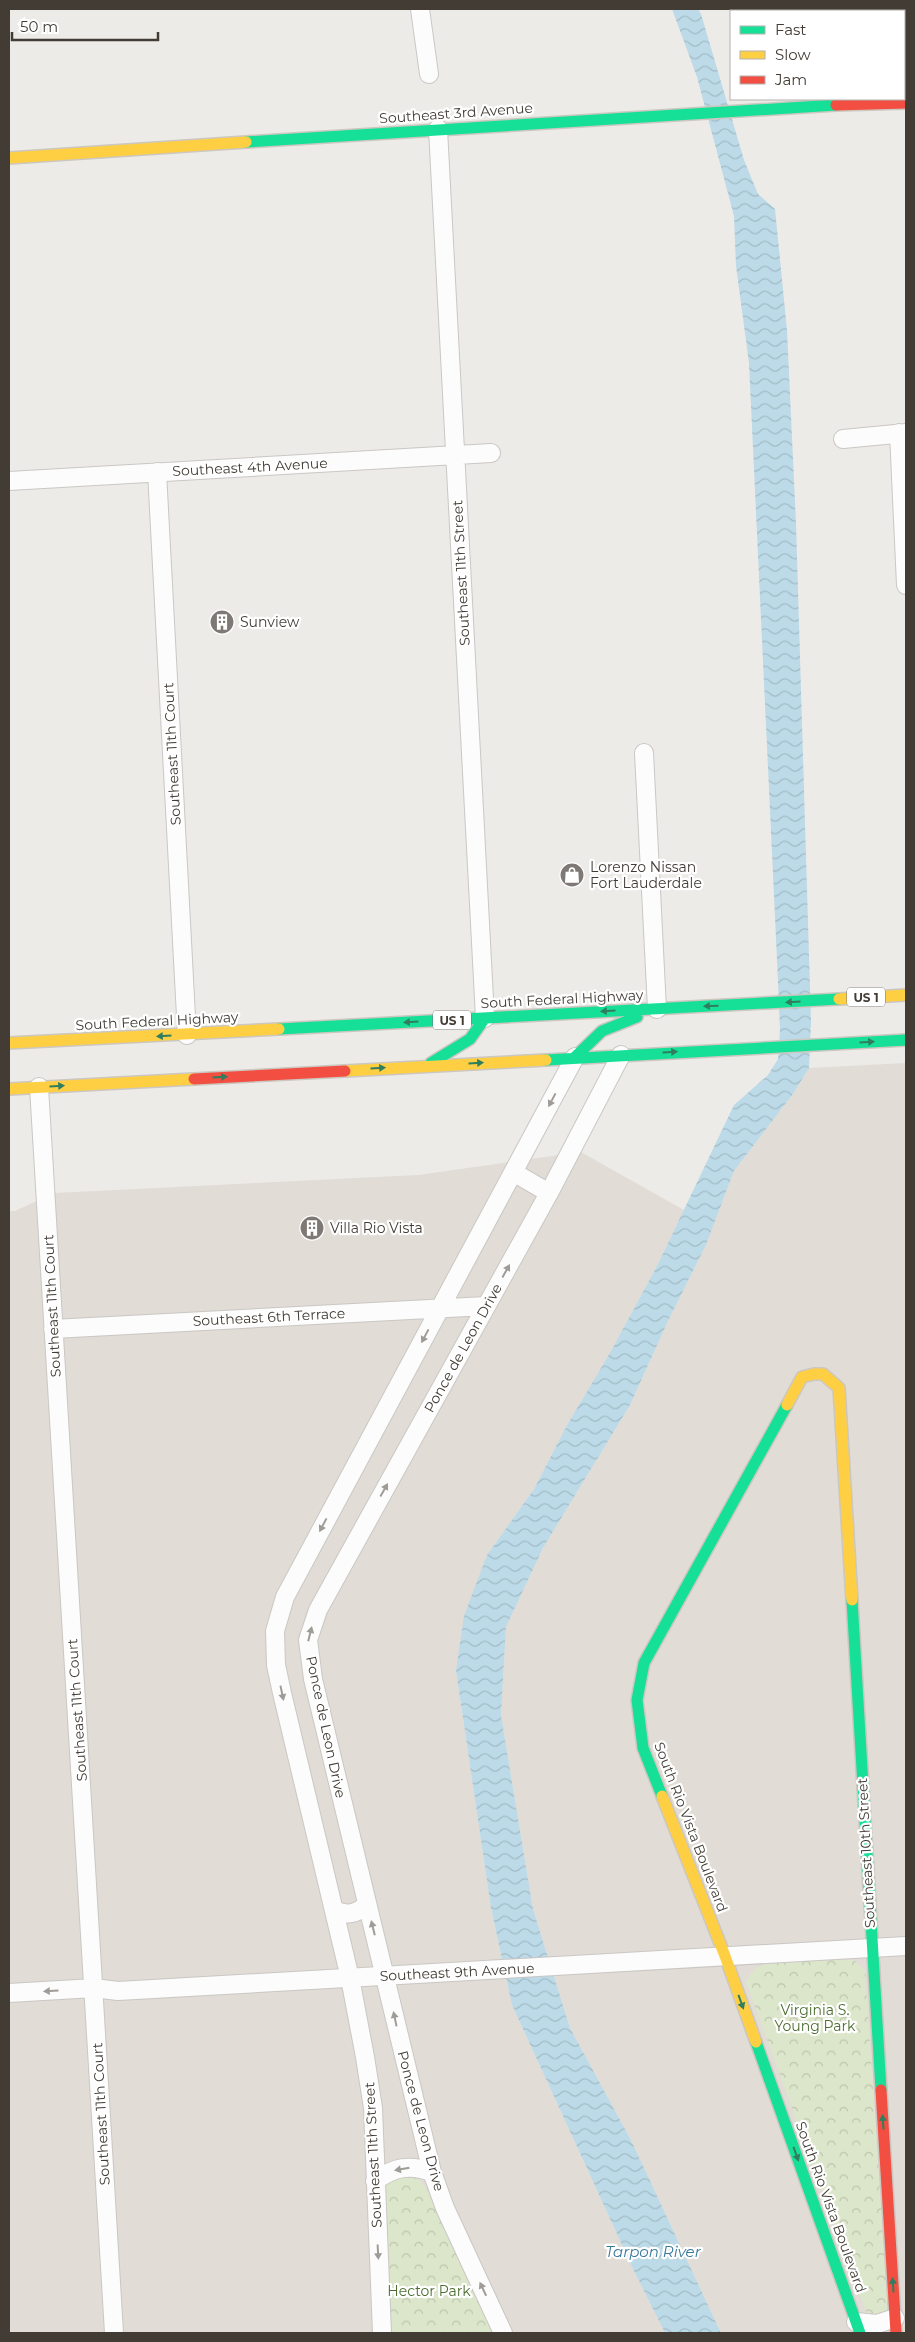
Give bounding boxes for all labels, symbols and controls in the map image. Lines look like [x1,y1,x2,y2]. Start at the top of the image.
scale bar [12,10,159,42]
legend [730,10,905,100]
text: 50 m [20,17,58,36]
text: Fast [775,20,806,39]
text: Slow [775,45,811,64]
text: Jam [774,70,807,89]
street label: Southeast 3rd Avenue [379,99,533,127]
street label: Southeast 4th Avenue [172,454,328,480]
street label: Southeast 11th Street [448,499,474,646]
building icon: Sunview [209,609,235,635]
place label: Sunview [240,613,300,631]
street label: Southeast 11th Court [159,682,185,826]
place label: Lorenzo Nissan Fort Lauderdale [590,858,702,892]
shop icon: Lorenzo Nissan Fort Lauderdale [559,862,585,888]
street label: South Federal Highway [480,986,644,1012]
road number: US 1 [847,988,885,1006]
one-way arrow [785,998,801,1006]
one-way arrow [703,1003,719,1011]
street label: South Federal Highway [75,1008,239,1034]
one-way arrow [600,1008,616,1016]
road number: US 1 [433,1010,471,1030]
one-way arrow [403,1019,419,1027]
one-way arrow [156,1033,172,1041]
one-way arrow [859,1037,875,1045]
one-way arrow [662,1048,678,1056]
one-way arrow [469,1058,485,1066]
one-way arrow [370,1064,386,1072]
one-way arrow [212,1073,228,1081]
one-way arrow [50,1082,66,1090]
one-way arrow [548,1093,556,1107]
building icon: Villa Rio Vista [299,1215,325,1241]
place label: Villa Rio Vista [330,1219,423,1237]
street label: Southeast 11th Court [39,1234,65,1378]
one-way arrow [501,1264,510,1278]
street label: Ponce de Leon Drive [420,1280,506,1416]
street label: Southeast 6th Terrace [192,1304,346,1330]
one-way arrow [421,1328,429,1343]
one-way arrow [380,1482,388,1497]
one-way arrow [319,1518,327,1532]
one-way arrow [307,1626,315,1641]
street label: Southeast 11th Court [63,1638,91,1782]
street label: Ponce de Leon Drive [302,1654,350,1800]
one-way arrow [278,1686,286,1701]
street label: South Rio Vista Boulevard [650,1739,732,1915]
street label: Southeast 10th Street [853,1777,879,1928]
one-way arrow [369,1921,377,1936]
street label: Southeast 9th Avenue [379,1959,535,1985]
one-way arrow [43,1987,59,1995]
one-way arrow [738,1994,745,2009]
park label: Virginia S. Young Park [775,2001,856,2035]
one-way arrow [391,2012,399,2027]
street label: Southeast 11th Court [88,2042,114,2186]
street label: Ponce de Leon Drive [394,2049,448,2193]
street label: Southeast 11th Street [360,2081,386,2228]
one-way arrow [879,2114,887,2130]
street label: South Rio Vista Boulevard [792,2119,870,2295]
one-way arrow [793,2147,800,2162]
one-way arrow [393,2165,409,2173]
water label: Tarpon River [605,2242,702,2261]
one-way arrow [374,2244,382,2260]
one-way arrow [889,2276,897,2292]
park label: Hector Park [387,2282,471,2300]
one-way arrow [479,2282,487,2296]

